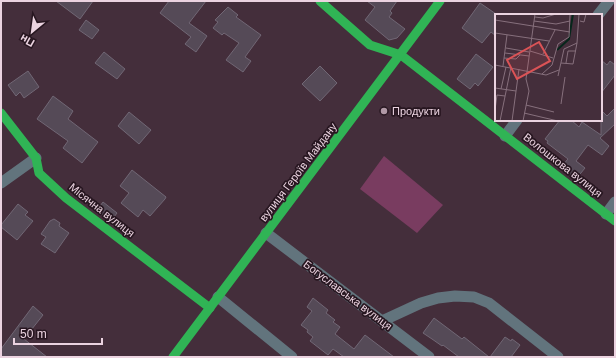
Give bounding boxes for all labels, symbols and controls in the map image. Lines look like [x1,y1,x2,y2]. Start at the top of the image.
north arrow [12,12,52,52]
inset map [495,14,602,121]
text: Пн [18,32,36,50]
place label: Продукти [392,105,440,117]
marker: Продукти [379,106,389,116]
street label: вулиця Героїв Майдану [257,120,339,224]
street label: Волошкова вулиця [521,131,605,199]
street label: Місячна вулиця [67,181,137,239]
street label: Богуславська вулиця [301,258,395,332]
scale bar [14,320,102,346]
text: 50 m [20,327,47,341]

